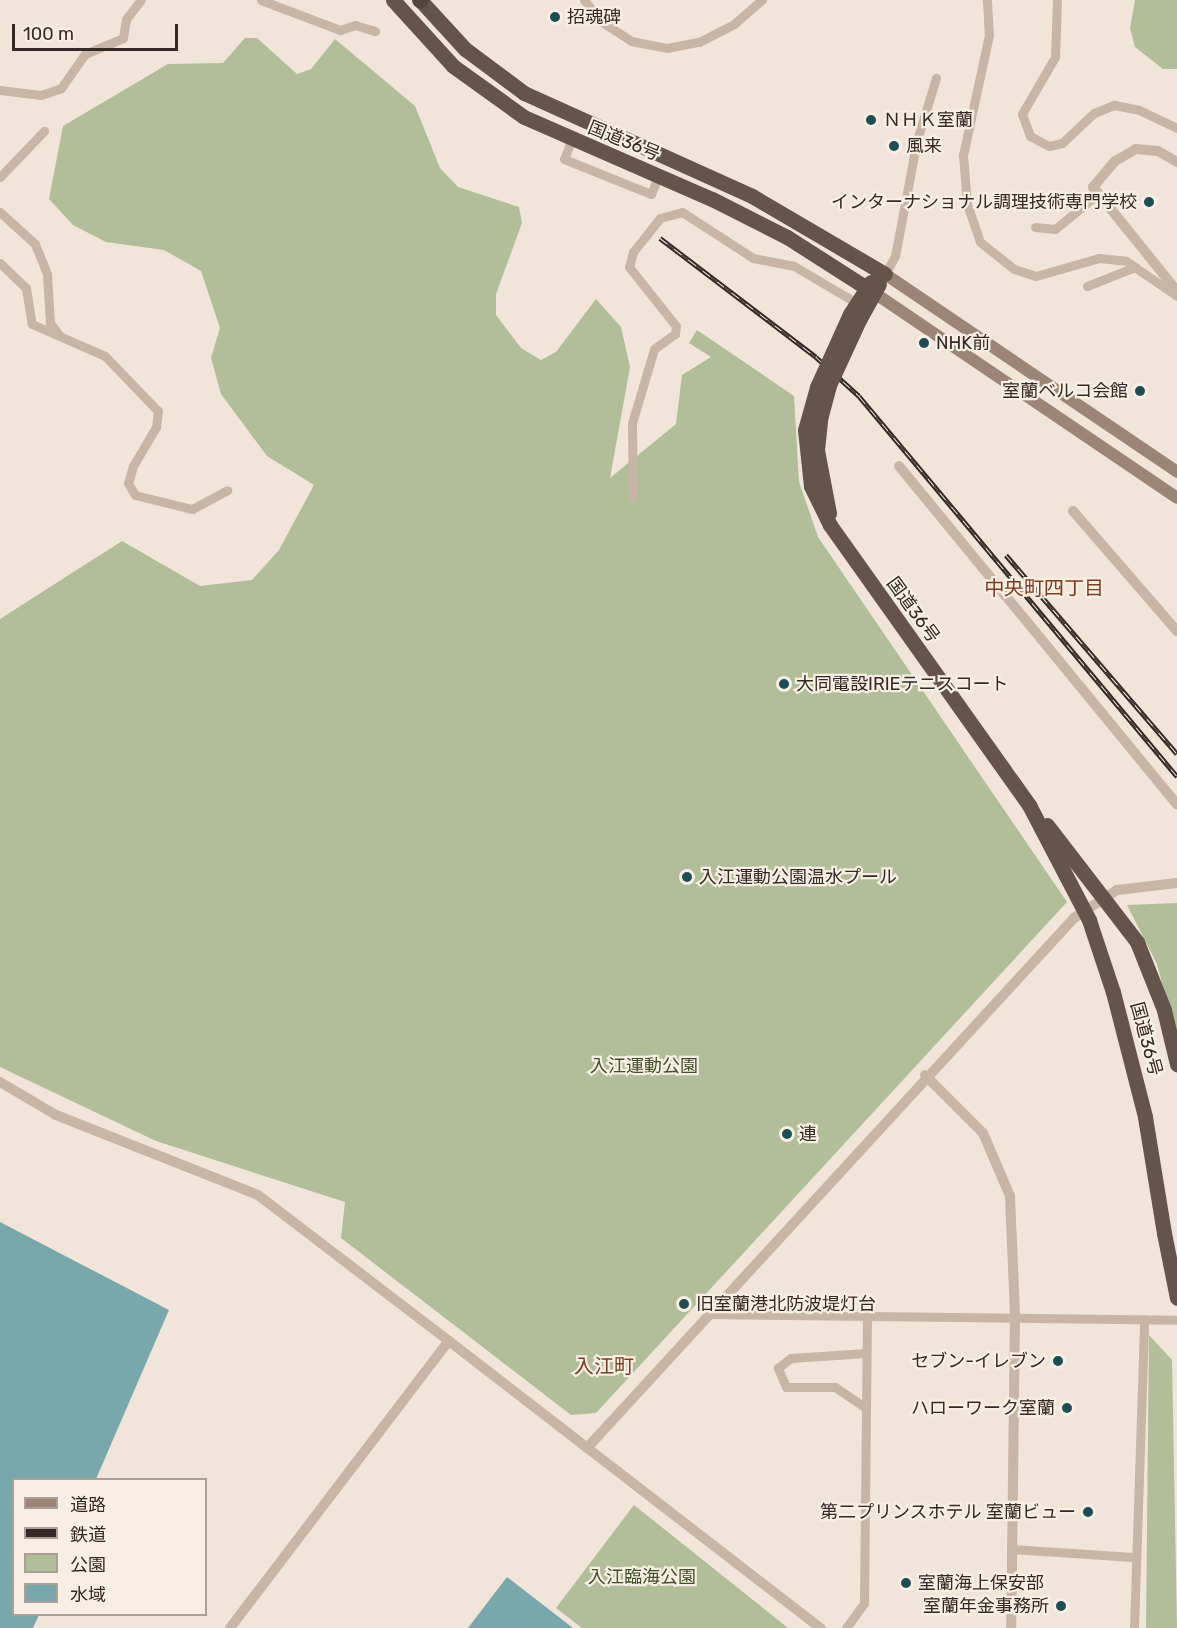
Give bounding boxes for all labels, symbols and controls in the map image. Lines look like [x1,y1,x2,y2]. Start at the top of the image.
place label: 招魂碑 [567,6,621,28]
marker: 招魂碑 [548,10,562,24]
scale bar [15,12,182,50]
text: 100 m [23,23,74,45]
place label: ＮＨＫ室蘭 [883,109,973,131]
marker: ＮＨＫ室蘭 [864,113,878,127]
street label: 国道36号 [585,117,663,165]
place label: 風来 [906,135,942,157]
marker: 風来 [887,139,901,153]
place label: インターナショナル調理技術専門学校 [831,191,1137,213]
marker: インターナショナル調理技術専門学校 [1142,195,1156,209]
place label: NHK前 [936,332,990,354]
marker: NHK前 [917,336,931,350]
place label: 室蘭ベルコ会館 [1002,380,1128,402]
marker: 室蘭ベルコ会館 [1133,384,1147,398]
street label: 国道36号 [882,573,944,647]
district label: 中央町四丁目 [984,576,1104,600]
place label: 大同電設IRIEテニスコート [796,673,1009,695]
marker: 大同電設IRIEテニスコート [777,677,791,691]
place label: 入江運動公園温水プール [699,866,897,888]
marker: 入江運動公園温水プール [680,870,694,884]
street label: 国道36号 [1126,1000,1166,1078]
park label: 入江運動公園 [590,1055,698,1077]
place label: 連 [799,1123,817,1145]
marker: 連 [780,1127,794,1141]
place label: 旧室蘭港北防波堤灯台 [696,1293,876,1315]
marker: 旧室蘭港北防波堤灯台 [677,1297,691,1311]
place label: セブン-イレブン [911,1350,1046,1372]
district label: 入江町 [574,1354,634,1378]
marker: セブン-イレブン [1051,1354,1065,1368]
place label: ハローワーク室蘭 [911,1397,1055,1419]
marker: ハローワーク室蘭 [1060,1401,1074,1415]
legend [12,1478,207,1616]
text: 道路 [70,1494,106,1516]
place label: 第二プリンスホテル 室蘭ビュー [820,1501,1076,1523]
marker: 第二プリンスホテル 室蘭ビュー [1081,1505,1095,1519]
text: 鉄道 [70,1524,106,1546]
text: 公園 [70,1554,106,1576]
park label: 入江臨海公園 [588,1566,696,1588]
place label: 室蘭海上保安部 [918,1572,1044,1594]
marker: 室蘭海上保安部 [899,1576,913,1590]
text: 水域 [70,1584,106,1606]
place label: 室蘭年金事務所 [923,1595,1049,1617]
marker: 室蘭年金事務所 [1054,1599,1068,1613]

